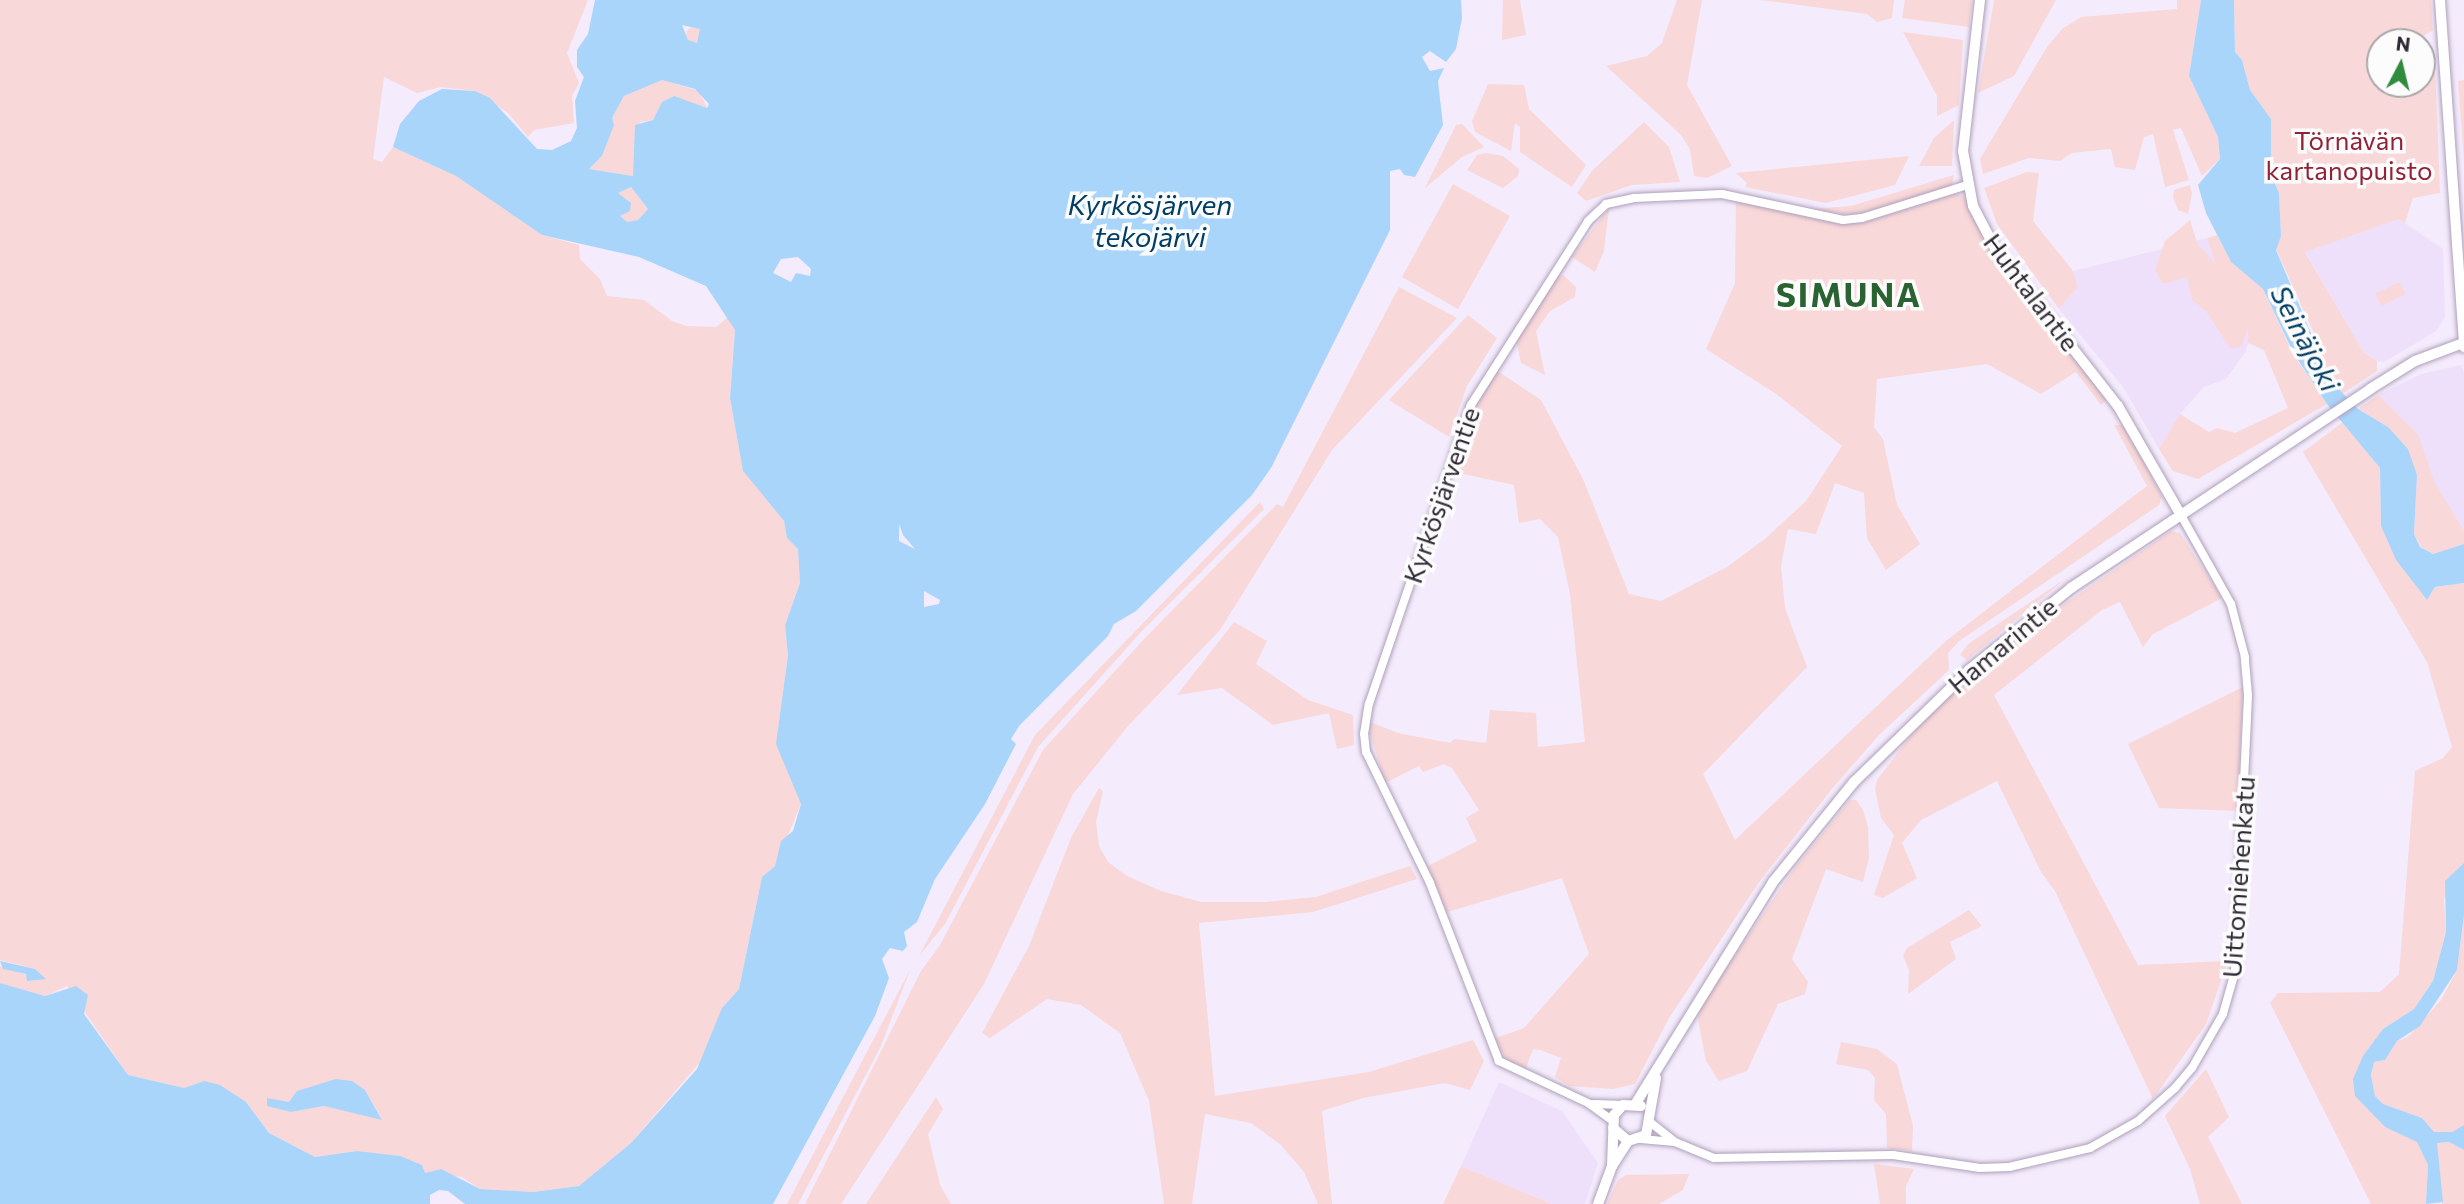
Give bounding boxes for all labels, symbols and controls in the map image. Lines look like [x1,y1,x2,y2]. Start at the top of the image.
north arrow [2366,28,2436,98]
text: N [2395,31,2412,56]
park label: Törnävän kartanopuisto [2265,124,2433,186]
water label: Kyrkösjärven tekojärvi [1068,187,1232,253]
street label: Huhtalantie [1978,227,2086,357]
district label: SIMUNA [1777,274,1921,314]
water label: Seinäjoki [2264,279,2348,397]
street label: Kyrkösjärventie [1396,403,1486,587]
street label: Hamarintie [1941,590,2063,700]
street label: Uittomiehenkatu [2215,775,2261,979]

